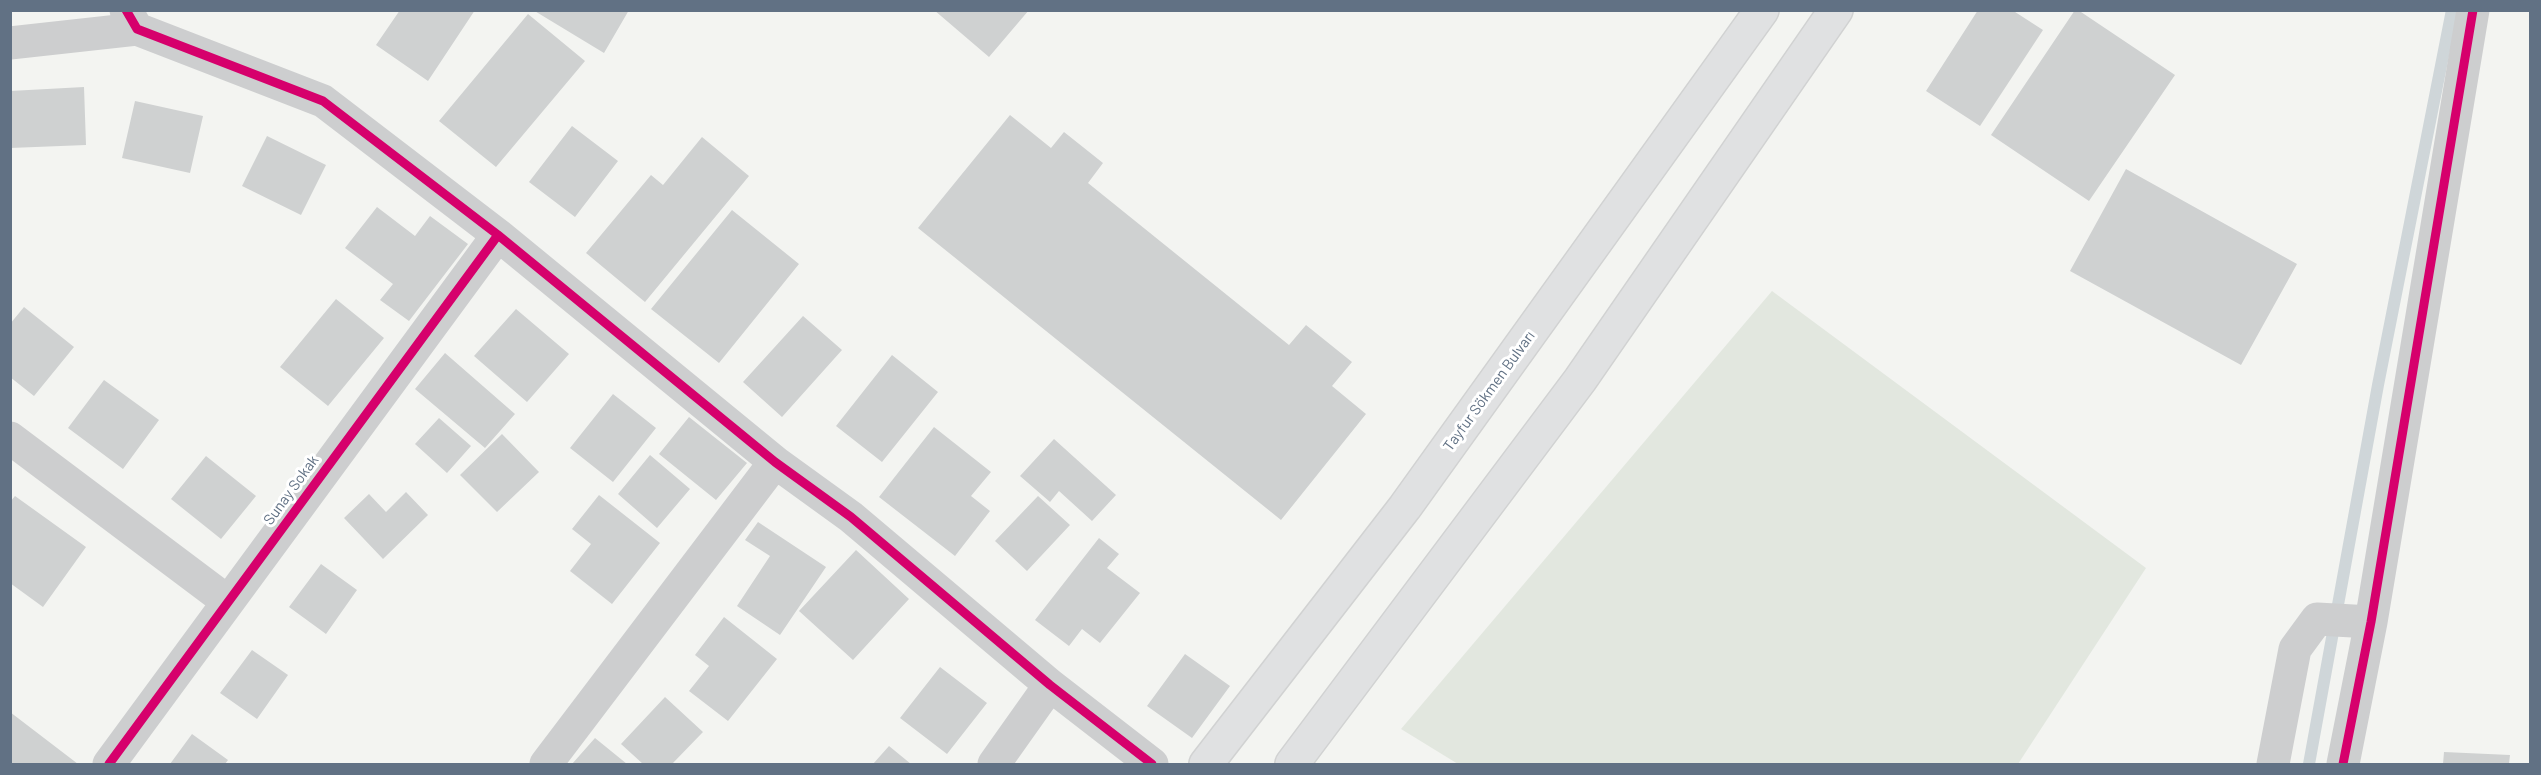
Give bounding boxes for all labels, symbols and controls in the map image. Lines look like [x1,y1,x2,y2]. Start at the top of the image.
street label: Tayfur Sökmen Bulvarı [1439,327,1539,455]
street label: Sunay Sokak [260,452,322,528]

